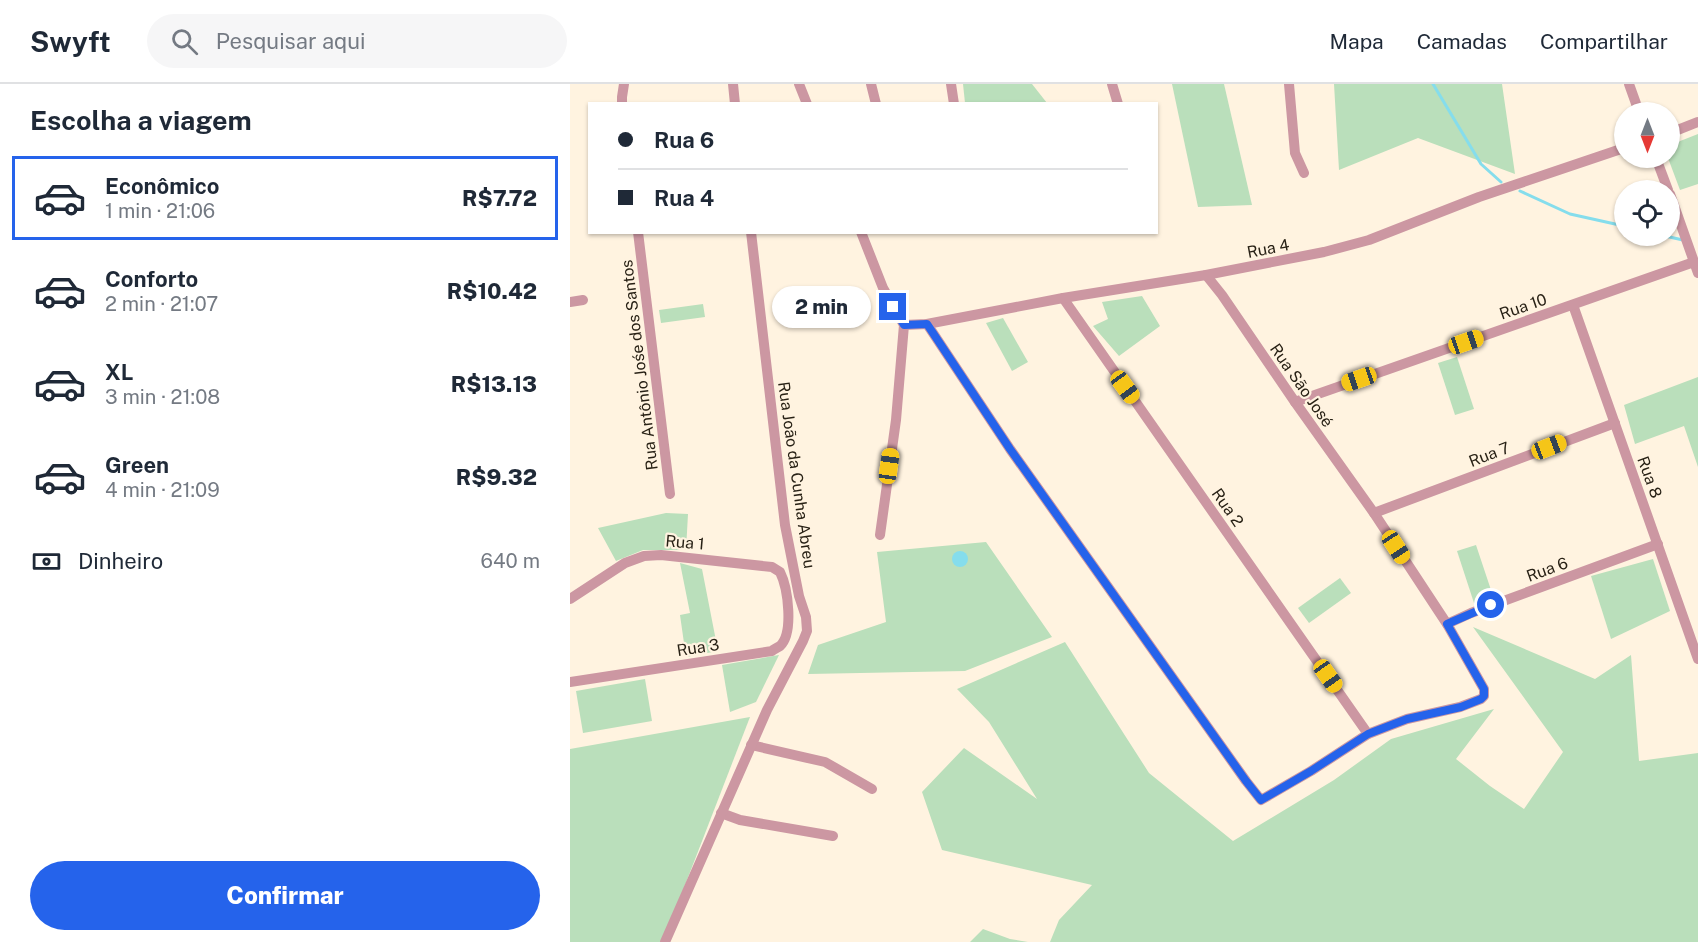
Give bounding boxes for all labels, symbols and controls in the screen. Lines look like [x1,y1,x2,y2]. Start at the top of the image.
search box [147,14,567,68]
text: Swyft [30,25,111,58]
icon: search [168,25,201,58]
text: Pesquisar aqui [216,28,366,54]
text: Mapa [1330,29,1384,54]
text: Camadas [1417,29,1507,54]
text: Compartilhar [1540,29,1668,54]
north arrow [1614,102,1680,168]
map controls [1614,102,1680,246]
text: Escolha a viagem [30,104,252,136]
text: Rua 6 [654,127,714,153]
icon: car [33,171,87,225]
text: Econômico [105,173,220,199]
button: locate [1614,180,1680,246]
text: R$7.72 [462,185,537,211]
text: Rua 4 [654,185,714,211]
text: 1 min · 21:06 [105,199,215,223]
street label: Rua 4 [1245,235,1291,262]
street label: Rua Antônio Jośe dos Santos [617,259,662,471]
icon: car [33,264,87,318]
text: Conforto [105,266,198,292]
text: R$10.42 [447,278,537,304]
callout: 2 min [773,286,872,328]
street label: Rua 10 [1497,289,1550,323]
text: 2 min · 21:07 [105,292,218,316]
route end [879,293,906,320]
text: 2 min [795,295,848,319]
car [1446,328,1486,356]
street label: Rua São José [1266,340,1337,431]
icon: car [33,357,87,411]
text: XL [105,359,133,385]
car [1339,365,1379,393]
car [1107,367,1143,407]
text: R$13.13 [451,371,537,397]
street label: Rua João da Cunha Abreu [774,380,819,570]
text: 3 min · 21:08 [105,385,220,409]
car [1529,432,1569,462]
street label: Rua 7 [1466,438,1512,471]
car [878,447,900,485]
icon: car [33,450,87,504]
text: Green [105,452,169,478]
street label: Rua 8 [1633,454,1666,501]
text: R$9.32 [456,464,537,490]
text: 4 min · 21:09 [105,478,220,502]
street label: Rua 2 [1208,485,1247,530]
car [1379,527,1413,567]
street label: Rua 1 [665,531,705,554]
icon: cash [30,545,63,578]
text: Dinheiro [78,548,163,574]
text: 640 m [481,549,540,573]
street label: Rua 6 [1524,553,1571,586]
route start [1477,591,1504,618]
street label: Rua 3 [675,635,721,660]
car [1310,656,1346,696]
button: Confirmar [30,861,540,930]

